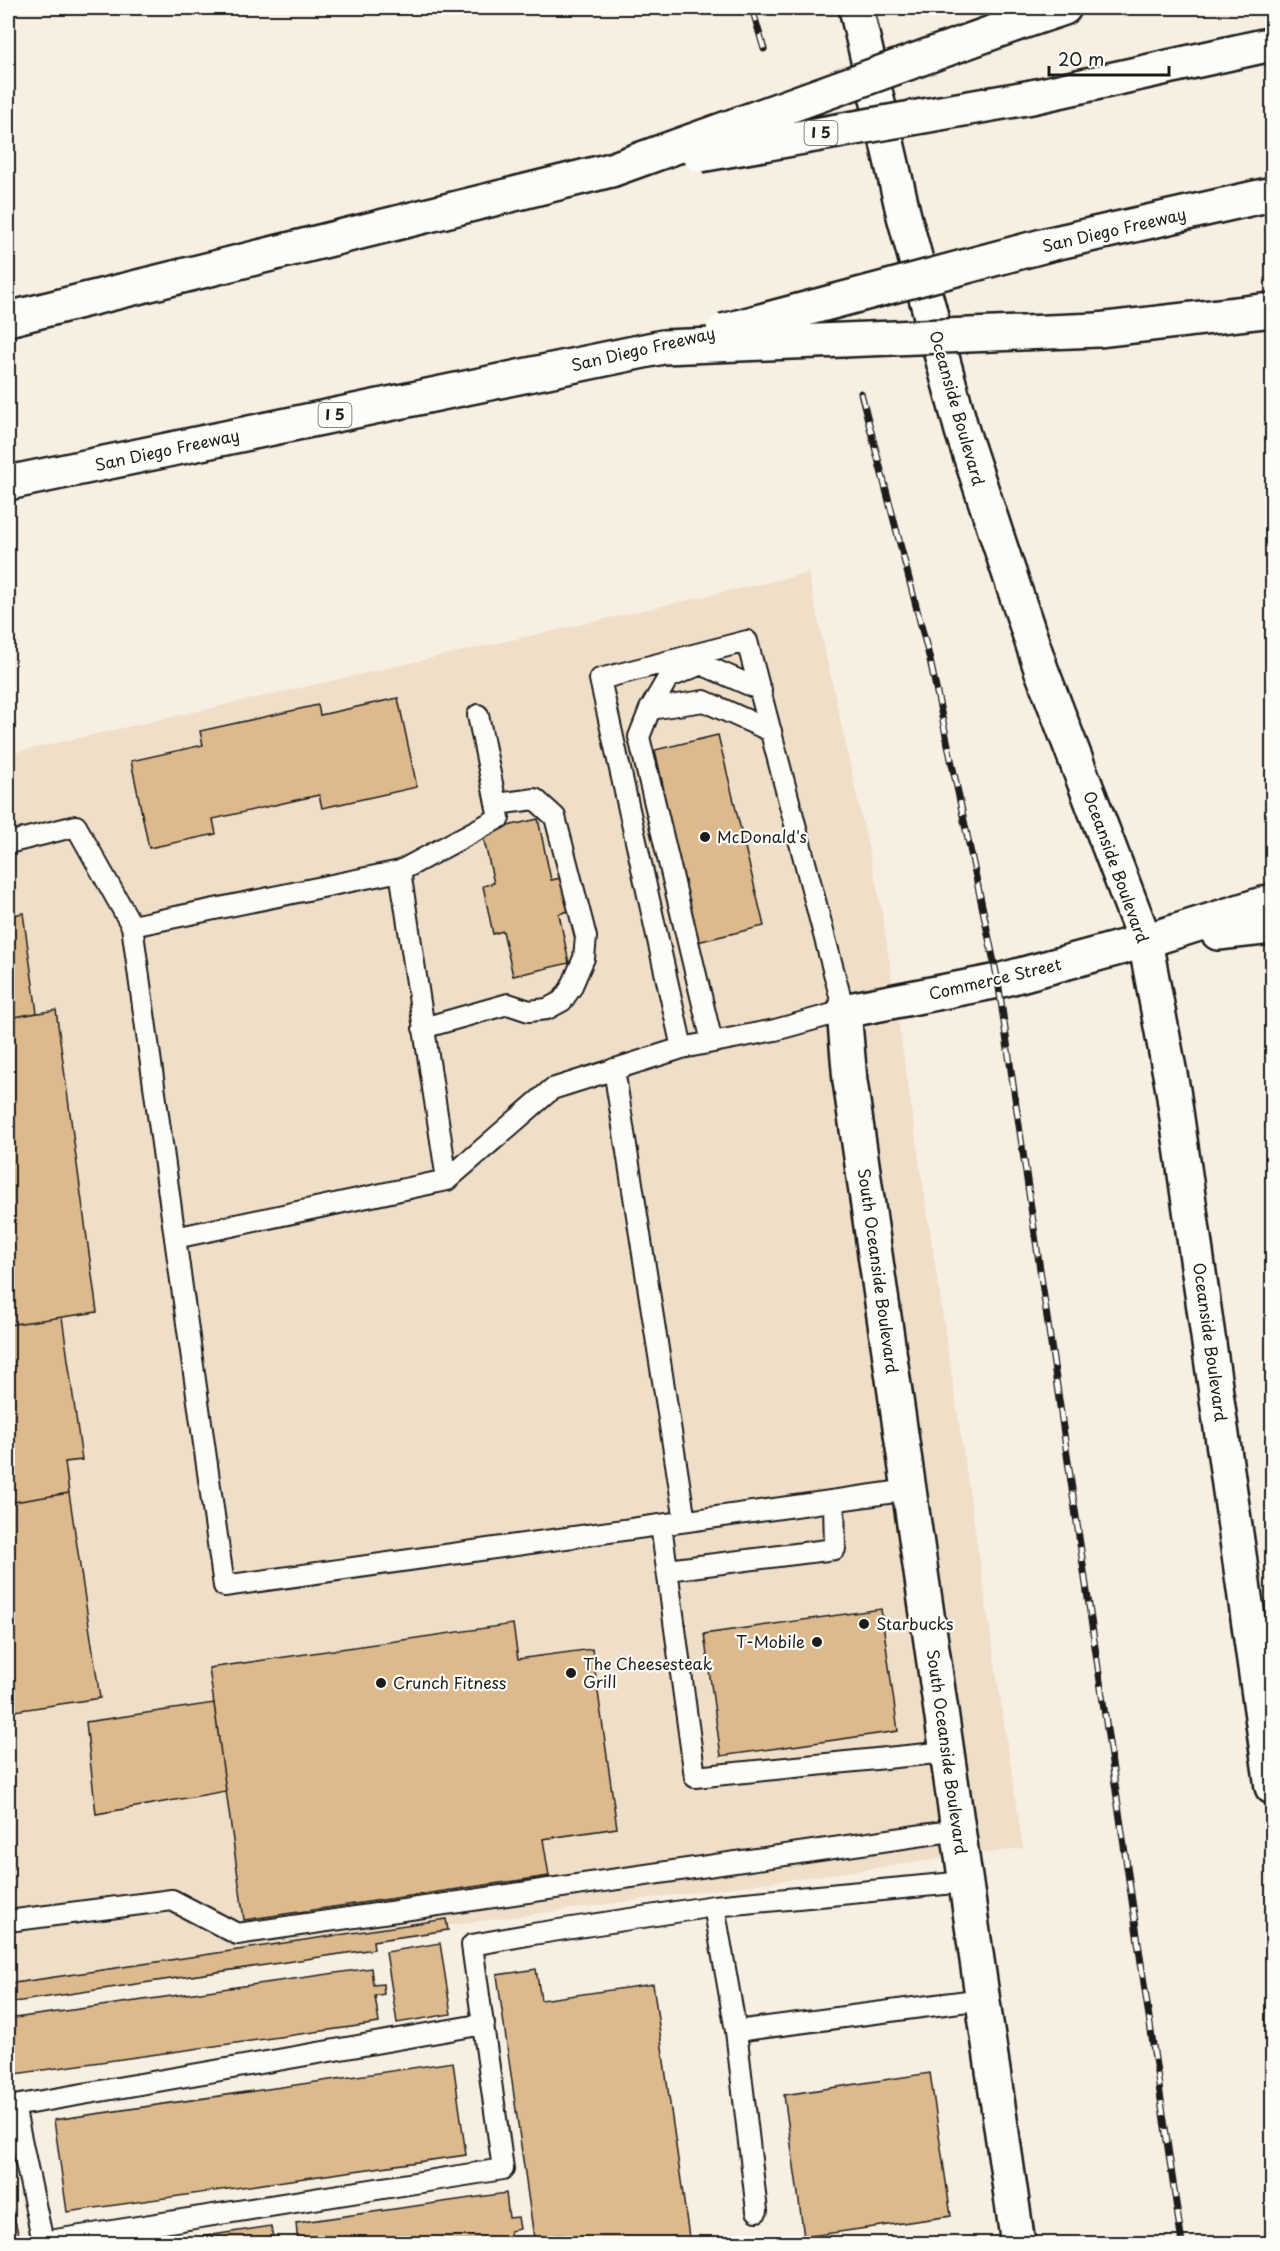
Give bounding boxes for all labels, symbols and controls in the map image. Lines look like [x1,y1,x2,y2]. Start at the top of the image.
scale bar [1049,39,1169,77]
text: 20 m [1058,45,1104,72]
road number: I 5 [804,121,838,145]
street label: San Diego Freeway [1039,201,1188,257]
street label: San Diego Freeway [568,320,717,376]
street label: Oceanside Boulevard [924,327,992,488]
road number: I 5 [318,403,352,427]
street label: San Diego Freeway [92,422,241,476]
street label: Oceanside Boulevard [1078,787,1156,946]
place label: McDonald's [717,824,807,848]
marker: McDonald's [698,830,712,844]
street label: Commerce Street [926,951,1064,1005]
street label: South Oceanside Boulevard [853,1167,905,1375]
street label: Oceanside Boulevard [1188,1261,1234,1423]
place label: Starbucks [876,1611,954,1635]
marker: Starbucks [857,1617,871,1631]
place label: T-Mobile [736,1629,805,1653]
marker: T-Mobile [810,1635,824,1649]
street label: South Oceanside Boulevard [922,1648,974,1856]
place label: The Cheesesteak Grill [583,1651,713,1693]
marker: The Cheesesteak Grill [564,1666,578,1680]
place label: Crunch Fitness [393,1670,506,1694]
marker: Crunch Fitness [374,1676,388,1690]

